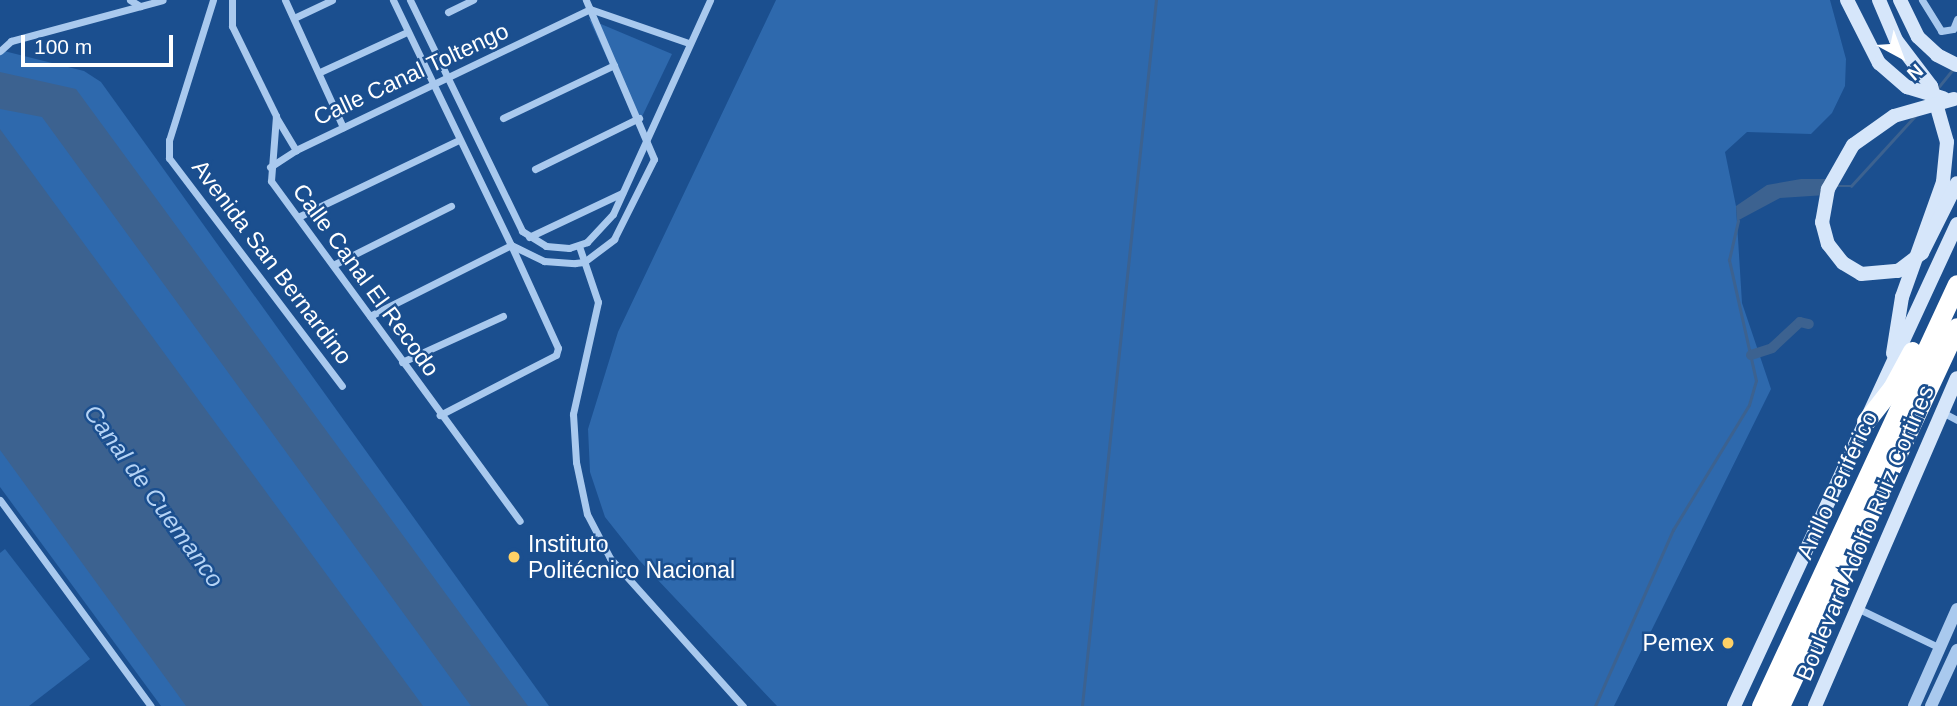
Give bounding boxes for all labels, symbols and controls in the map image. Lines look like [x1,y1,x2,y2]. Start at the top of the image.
street label: Calle Canal Toltengo [309,17,513,131]
scale bar [24,21,177,65]
north arrow [1866,21,1936,91]
text: 100 m [34,35,92,58]
text: N [1903,60,1927,85]
street label: Avenida San Bernardino [186,154,358,370]
street label: Calle Canal El Recodo [287,178,445,382]
street label: Boulevard Adolfo Ruiz Cortines [1790,381,1940,685]
water label: Canal de Cuemanco [78,399,230,593]
street label: Anillo Periférico [1791,407,1883,563]
place label: Instituto Politécnico Nacional [528,530,735,584]
marker: Instituto Politécnico Nacional [506,549,522,565]
place label: Pemex [1642,629,1714,657]
marker: Pemex [1720,635,1736,651]

